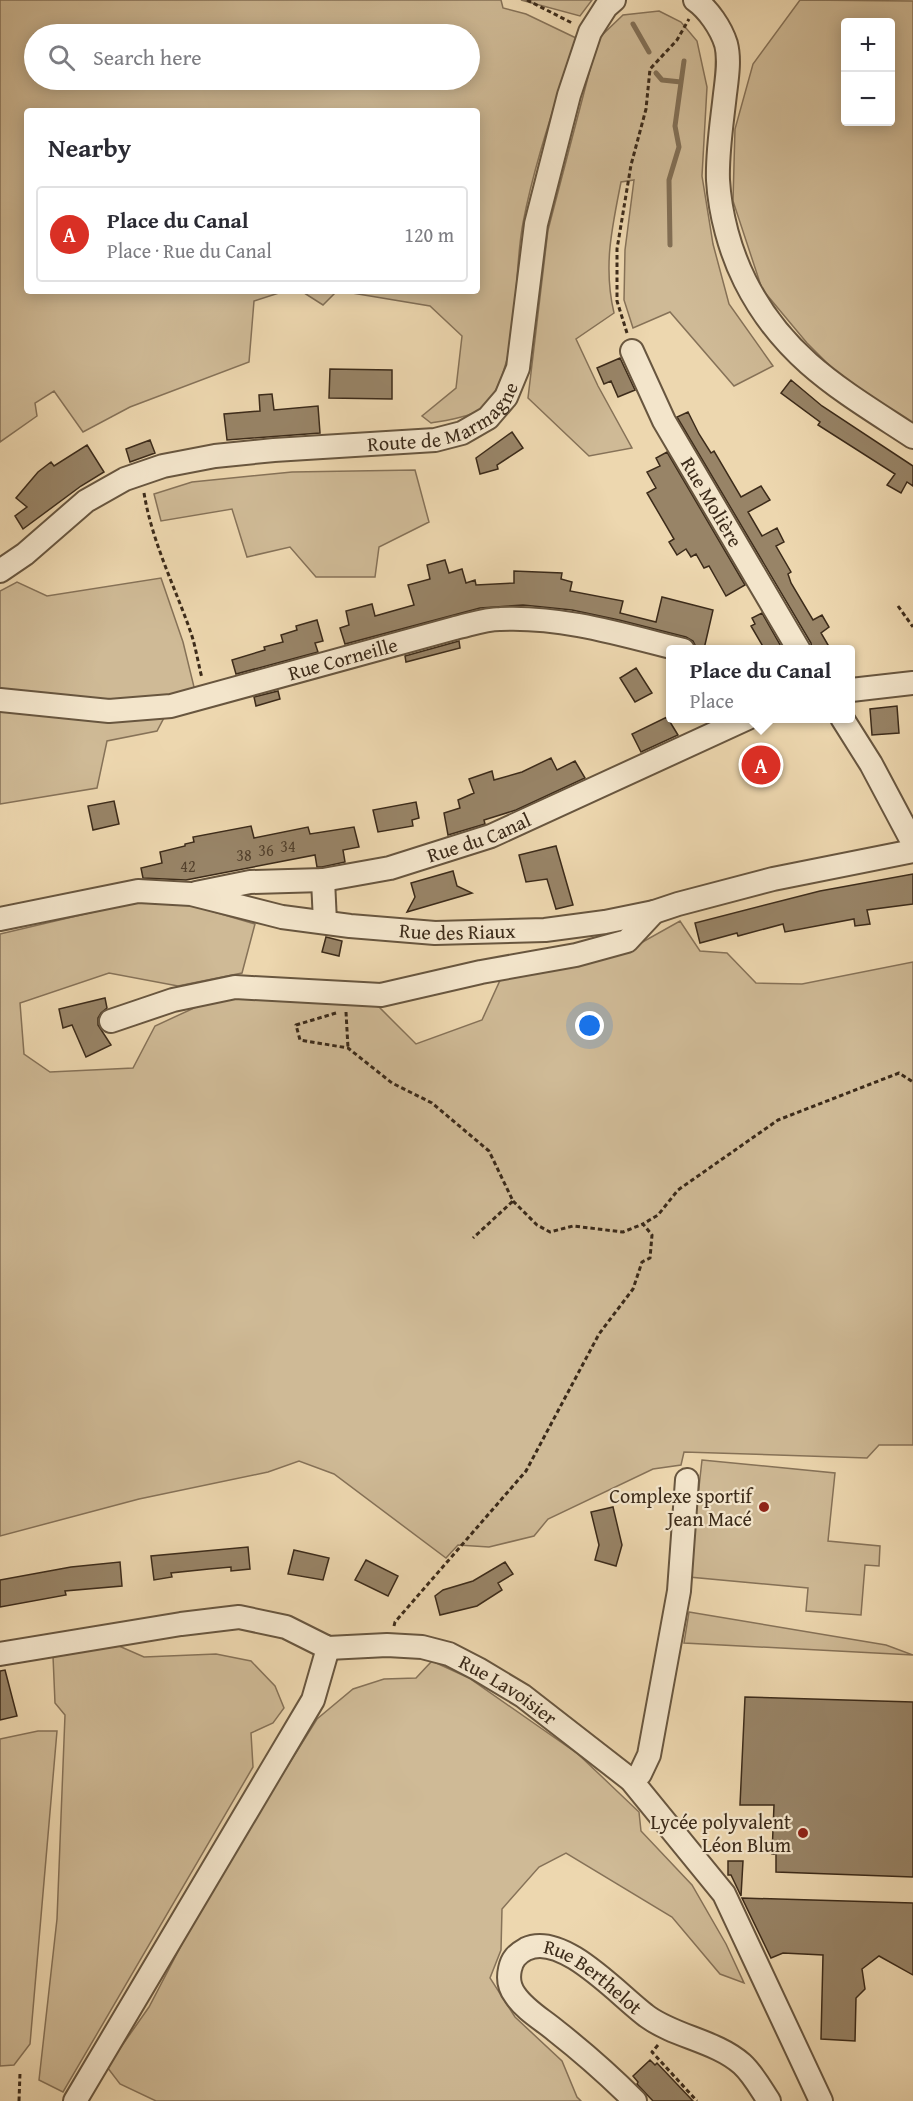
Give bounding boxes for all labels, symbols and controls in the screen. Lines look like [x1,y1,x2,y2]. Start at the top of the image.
map controls [841,18,895,126]
button: + [841,18,895,72]
search box [24,24,480,90]
icon: search [45,41,78,74]
text: Search here [93,41,202,73]
button: − [841,72,895,126]
text: Nearby [48,128,131,167]
text: Place du Canal [107,204,249,236]
text: A [63,220,76,249]
text: 120 m [404,220,454,249]
text: Place · Rue du Canal [107,236,272,265]
street label: Route de Marmagne [366,377,525,458]
street label: Rue Molière [674,451,750,553]
street label: Rue Corneille [285,629,401,687]
popup [666,645,855,723]
text: Place du Canal [690,654,831,686]
text: Place [690,686,734,715]
pin: A [742,742,780,788]
street label: Rue du Canal [423,805,536,869]
house number: 34 [280,834,296,858]
house number: 36 [258,838,274,862]
house number: 38 [236,843,252,867]
house number: 42 [180,854,196,878]
street label: Rue des Riaux [398,915,517,947]
your location [575,1011,604,1040]
place label: Complexe sportif Jean Macé [609,1481,755,1533]
marker: Complexe sportif Jean Macé [757,1500,771,1514]
street label: Rue Lavoisier [454,1647,564,1731]
place label: Lycée polyvalent Léon Blum [650,1807,792,1859]
marker: Lycée polyvalent Léon Blum [796,1826,810,1840]
street label: Rue Berthelot [541,1931,649,2021]

